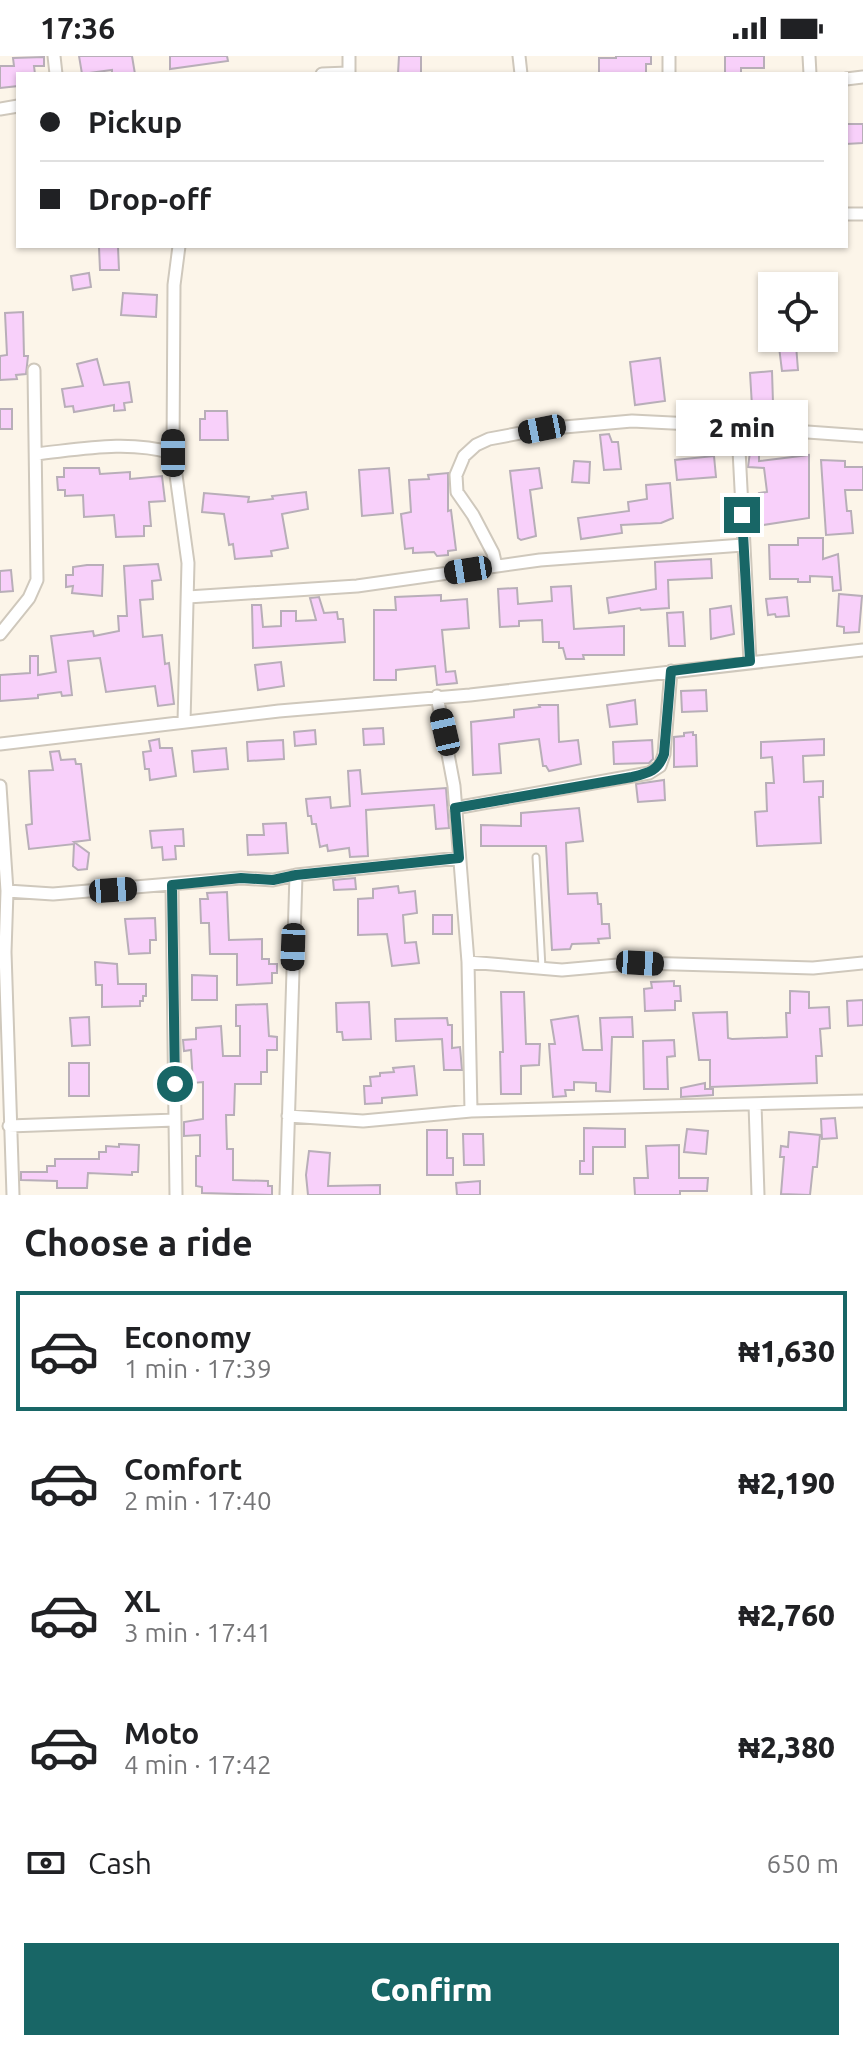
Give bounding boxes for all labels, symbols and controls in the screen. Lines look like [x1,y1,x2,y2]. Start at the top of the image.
text: 17:36 [40,11,115,45]
text: Pickup [88,105,182,139]
text: Drop-off [88,182,211,216]
map controls [758,272,838,352]
button: locate [758,272,838,352]
callout: 2 min [676,399,808,455]
car [516,413,568,445]
text: 2 min [709,413,775,442]
car [161,429,185,477]
route end [724,497,760,533]
car [442,554,494,586]
car [428,706,462,758]
car [88,876,138,904]
car [280,923,306,971]
car [615,950,665,976]
route start [157,1066,193,1102]
text: Choose a ride [24,1222,253,1263]
icon: car [28,1315,100,1387]
text: Economy [124,1320,251,1354]
text: ₦1,630 [738,1334,835,1368]
text: 1 min · 17:39 [124,1354,272,1383]
icon: car [28,1447,100,1519]
text: Comfort [124,1452,242,1486]
text: ₦2,190 [738,1466,835,1500]
text: 2 min · 17:40 [124,1486,272,1515]
icon: car [28,1579,100,1651]
text: XL [124,1584,160,1618]
text: ₦2,760 [738,1598,835,1632]
text: 3 min · 17:41 [124,1618,272,1647]
icon: car [28,1711,100,1783]
text: Moto [124,1716,199,1750]
text: ₦2,380 [738,1730,835,1764]
text: 4 min · 17:42 [124,1750,272,1779]
icon: cash [24,1841,68,1885]
text: Cash [88,1846,152,1880]
text: 650 m [767,1849,839,1878]
button: Confirm [24,1943,839,2035]

